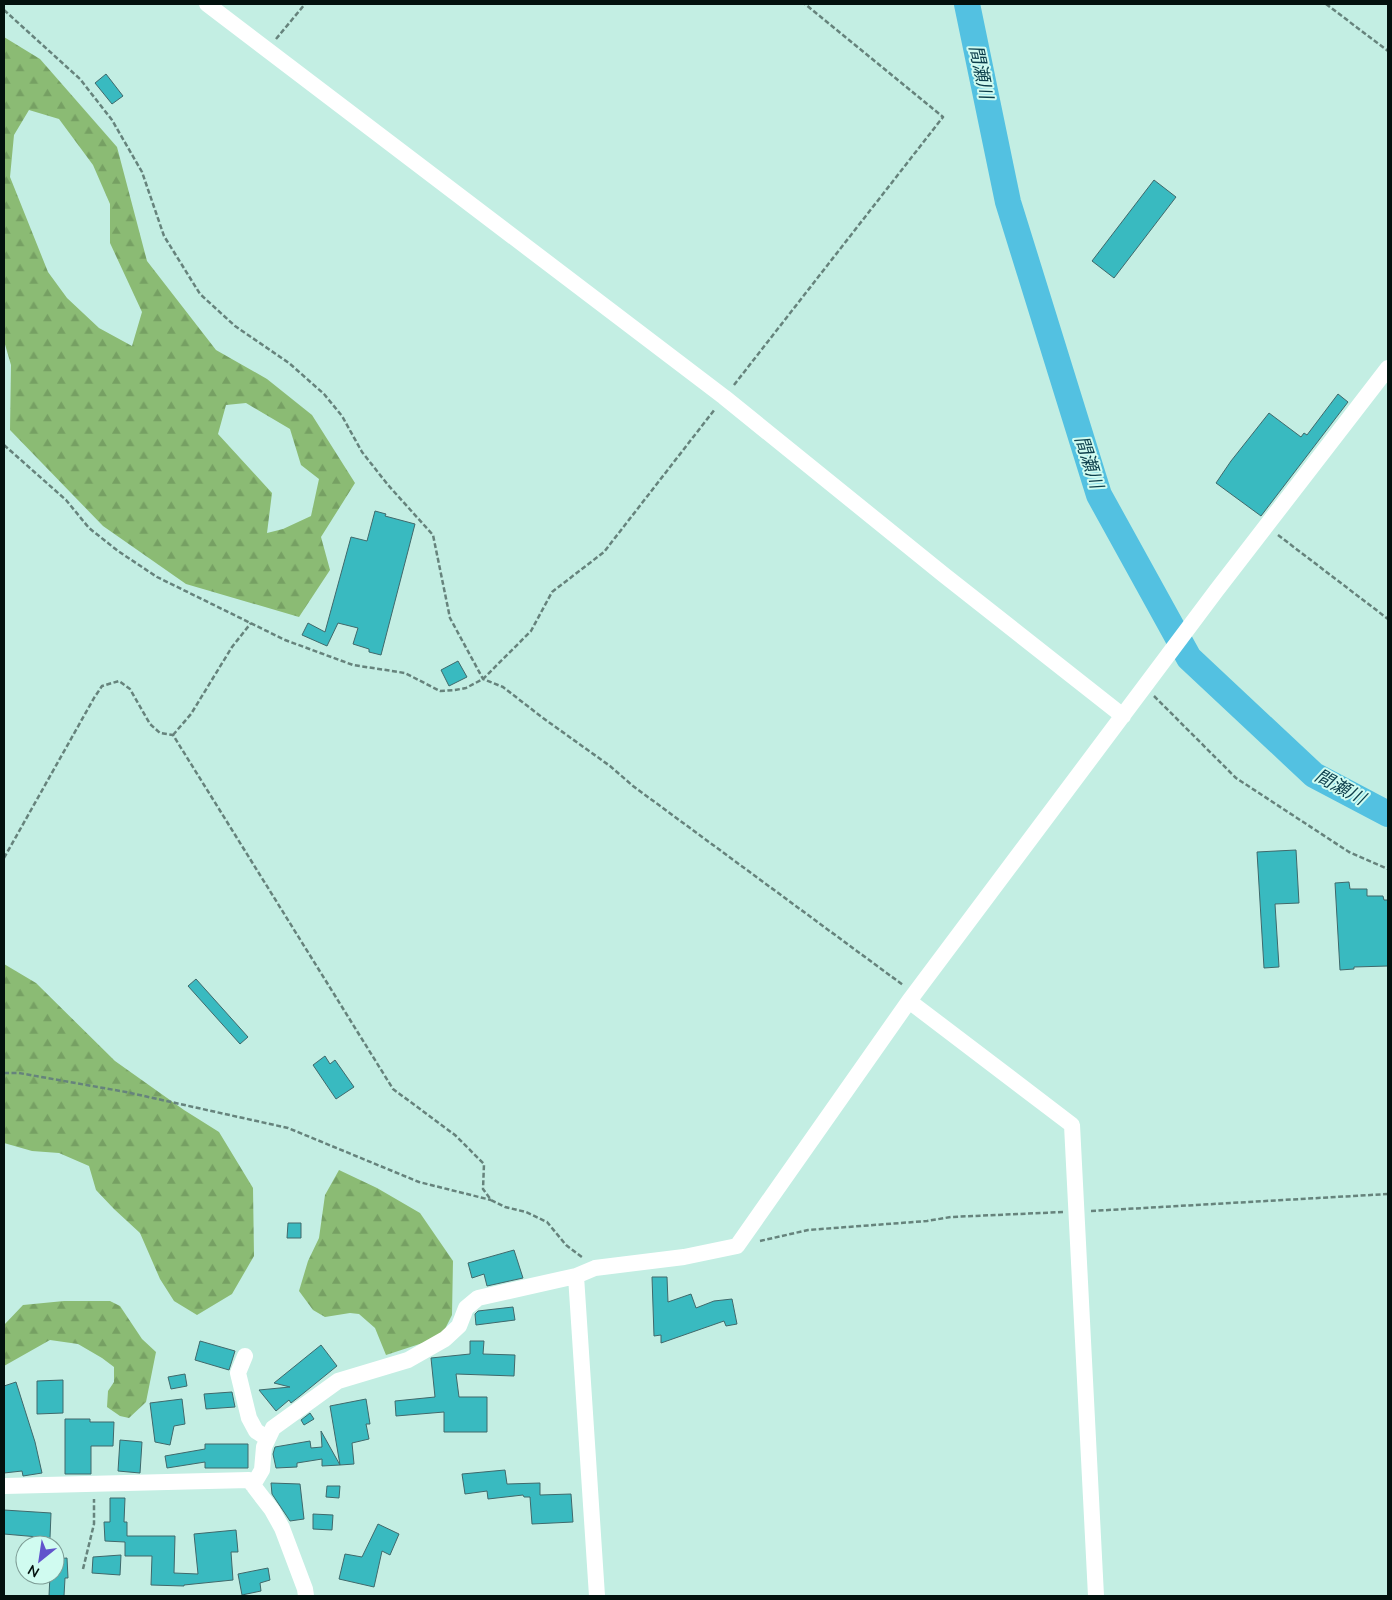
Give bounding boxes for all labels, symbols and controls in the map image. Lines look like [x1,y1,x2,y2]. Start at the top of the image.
water label: 間瀬川 [964,43,999,103]
water label: 間瀬川 [1069,433,1109,493]
water label: 間瀬川 [1311,763,1371,812]
north arrow [15,1535,65,1585]
text: N [24,1560,43,1582]

